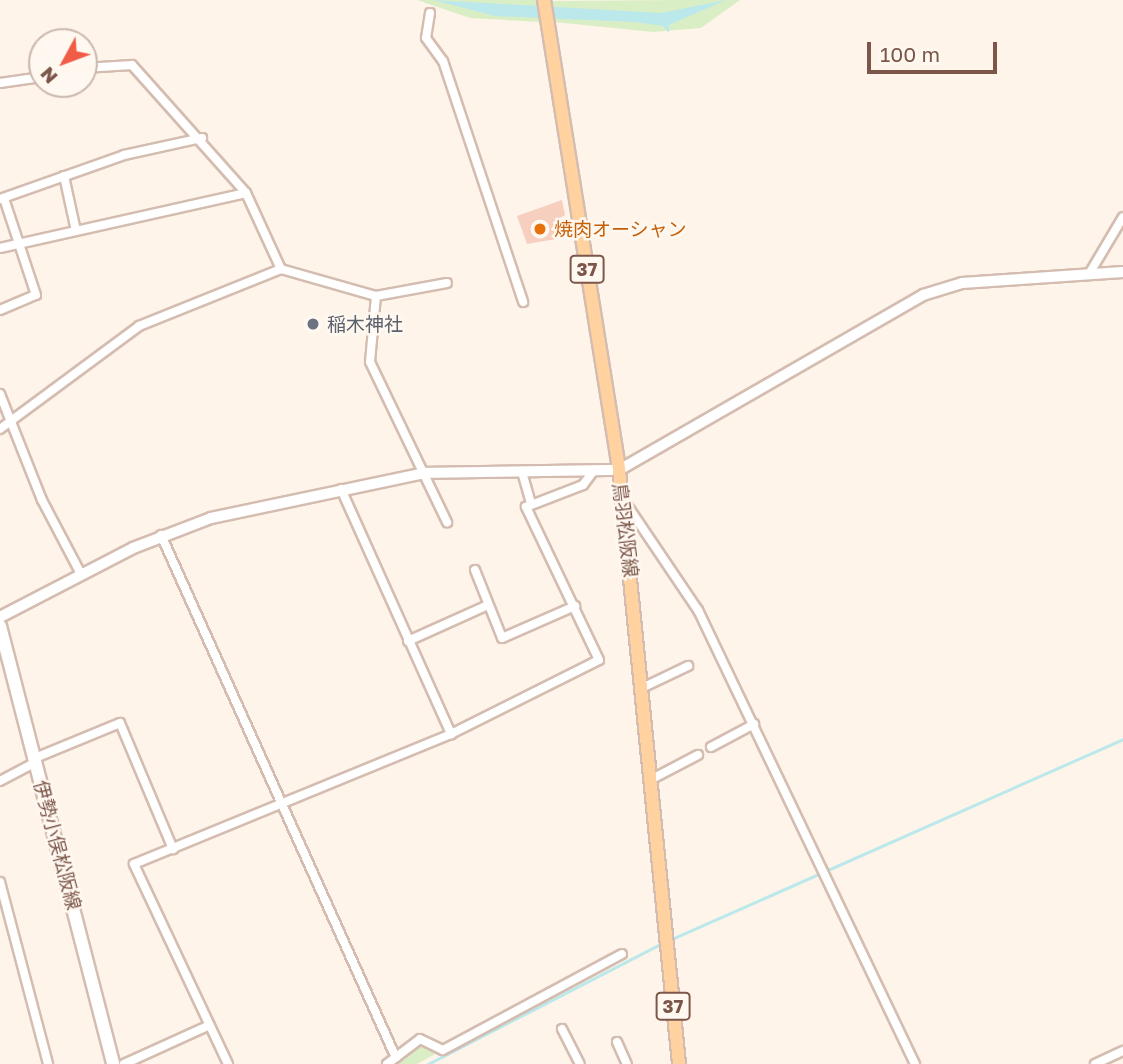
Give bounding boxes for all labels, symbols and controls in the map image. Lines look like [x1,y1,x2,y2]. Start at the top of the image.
north arrow [28,28,98,98]
scale bar [871,28,1000,72]
text: 100 m [880,41,940,67]
text: N [35,63,62,89]
place label: 焼肉オーシャン [554,218,687,240]
marker: 焼肉オーシャン [532,221,548,237]
road number: 37 [570,255,604,284]
place label: 稲木神社 [327,313,403,335]
marker: 稲木神社 [305,316,321,332]
street label: 鳥羽松阪線 [609,481,643,579]
street label: 伊勢小俣松阪線 [30,778,86,912]
road number: 37 [656,992,690,1021]

